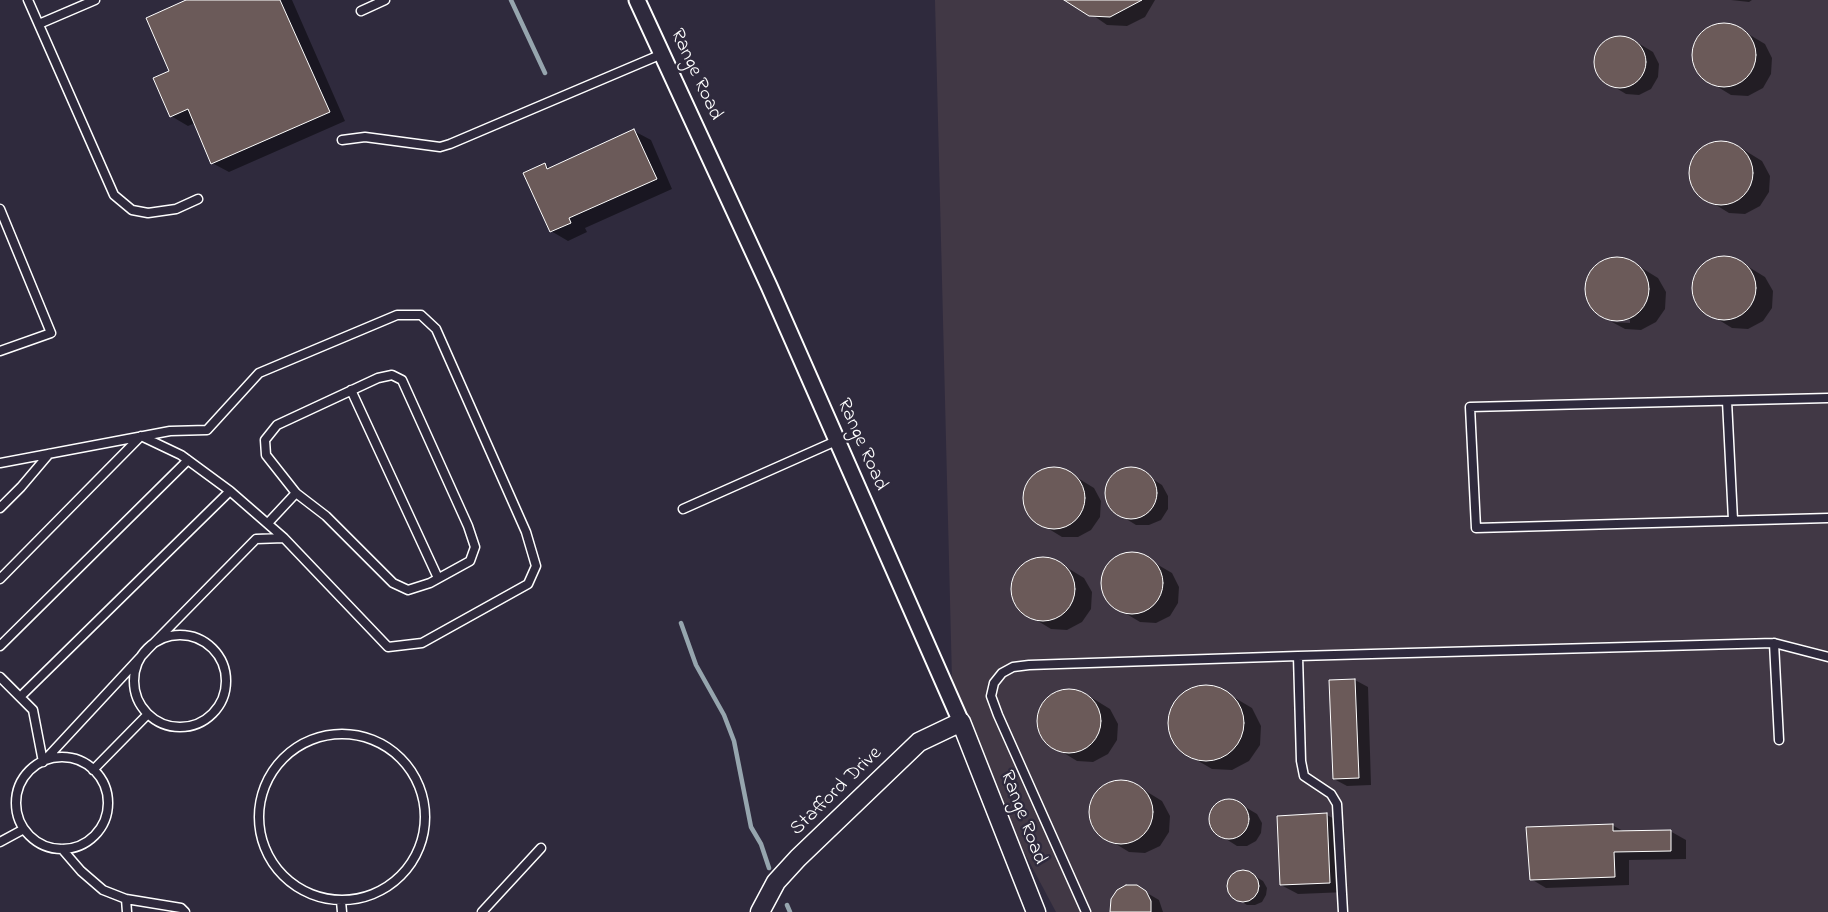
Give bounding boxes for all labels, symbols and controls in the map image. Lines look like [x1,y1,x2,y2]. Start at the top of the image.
street label: Range Road [663,25,727,125]
street label: Range Road [830,395,892,495]
street label: Stafford Drive [786,742,888,842]
street label: Range Road [993,768,1051,868]

